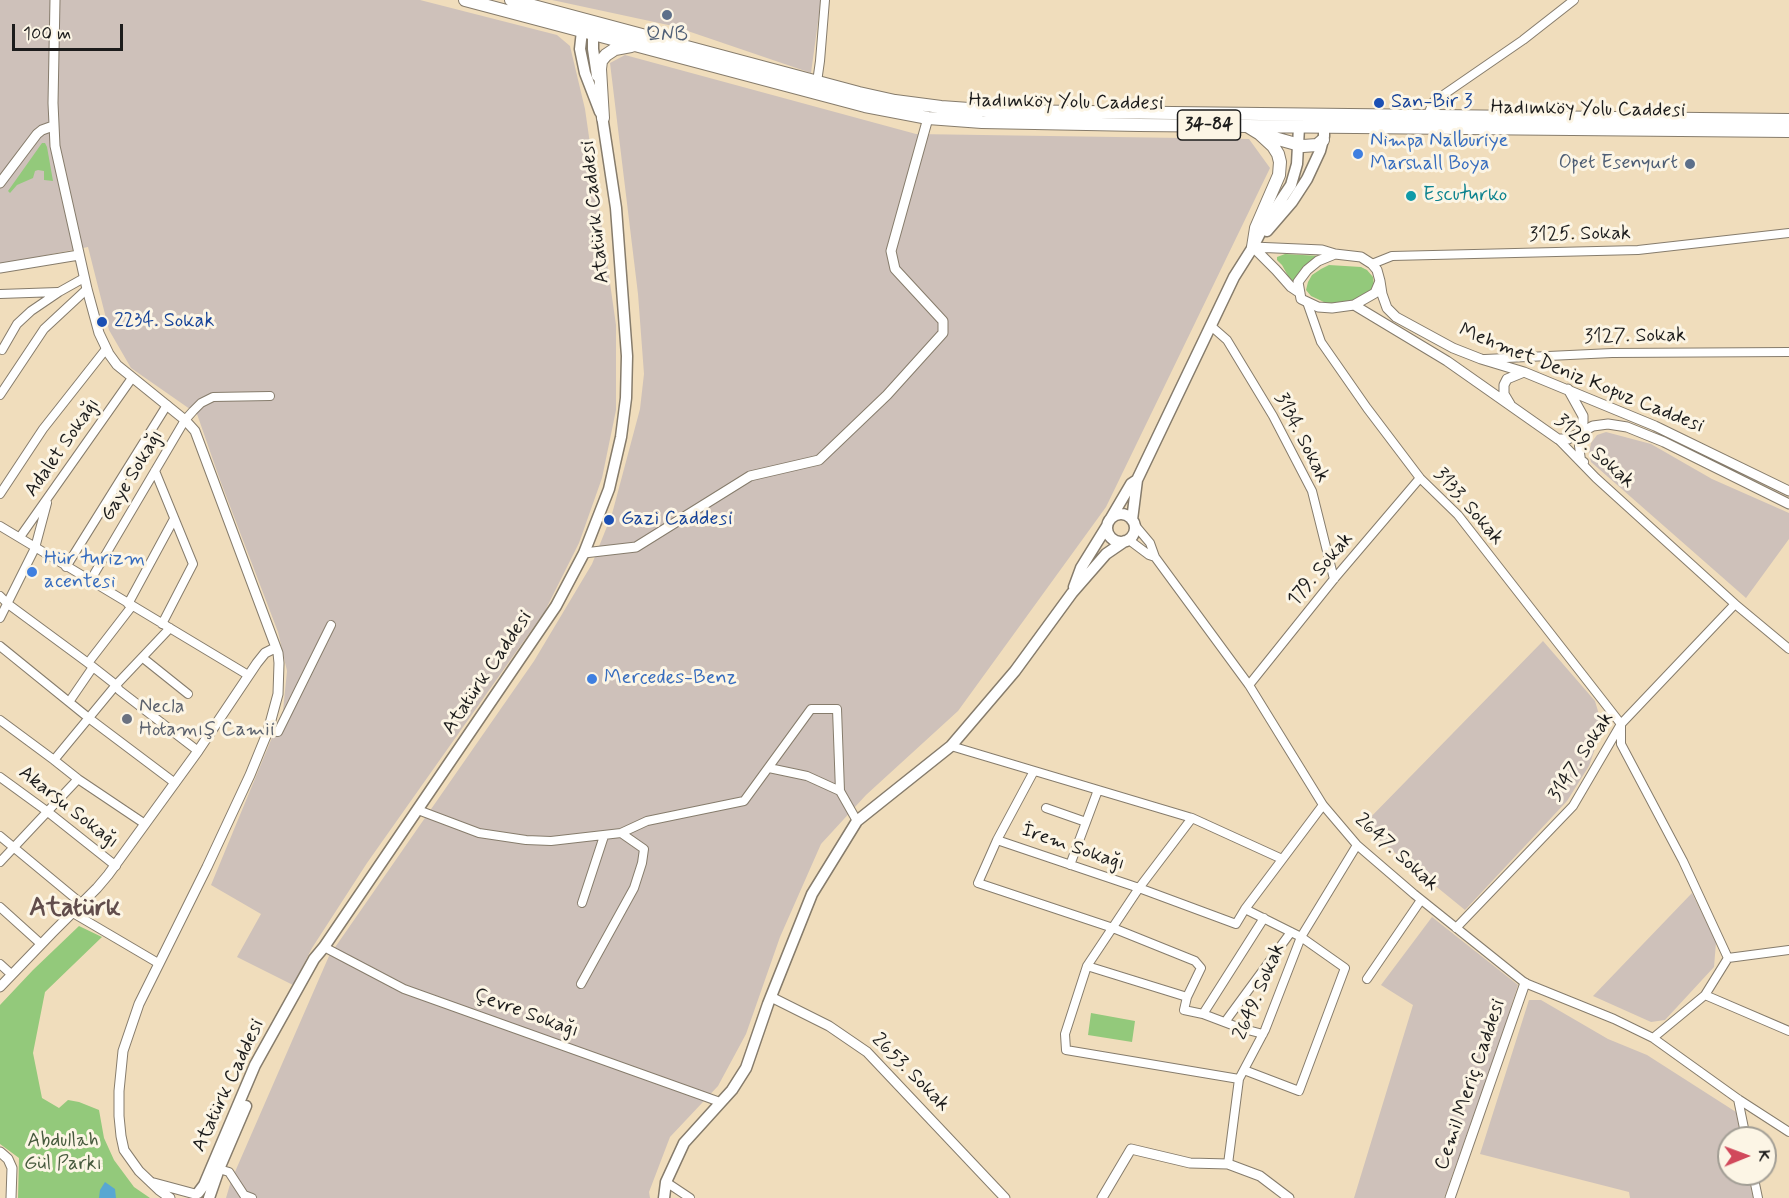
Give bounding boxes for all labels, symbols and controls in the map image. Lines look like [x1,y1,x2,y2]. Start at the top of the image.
marker: QNB [660,8,674,22]
scale bar [15,12,126,50]
text: 100 m [23,22,71,46]
place label: QNB [646,24,688,48]
street label: Hadımköy Yolu Caddesi [968,89,1164,117]
place label: San-Bir 3 [1391,91,1472,115]
marker: San-Bir 3 [1372,96,1386,110]
street label: Hadımköy Yolu Caddesi [1490,96,1686,124]
road number: 34-84 [1178,110,1240,140]
place label: Nimpa Nalburiye Marshall Boya [1370,130,1508,177]
street label: Atatürk Caddesi [577,139,615,285]
marker: Nimpa Nalburiye Marshall Boya [1351,147,1365,161]
place label: Opet Esenyurt [1558,152,1678,176]
marker: Opet Esenyurt [1683,157,1697,171]
place label: Escuturko [1423,184,1507,208]
marker: Escuturko [1404,189,1418,203]
street label: 3125. Sokak [1529,222,1631,248]
place label: 2234. Sokak [114,310,214,334]
marker: 2234. Sokak [95,315,109,329]
street label: Mehmet Deniz Kopuz Caddesi [1455,319,1707,439]
street label: 3127. Sokak [1584,324,1686,350]
street label: 3134. Sokak [1268,389,1334,487]
street label: Adalet Sokağı [20,394,106,502]
street label: 3129. Sokak [1549,410,1639,494]
street label: Gaye Sokağı [96,426,170,526]
street label: 3133. Sokak [1428,463,1508,551]
place label: Gazi Caddesi [621,508,733,532]
marker: Gazi Caddesi [602,513,616,527]
street label: 179. Sokak [1283,528,1359,612]
place label: Hür turizm acentesi [44,548,145,595]
marker: Hür turizm acentesi [25,565,39,579]
street label: Atatürk Caddesi [438,607,538,739]
place label: Mercedes-Benz [604,667,737,691]
marker: Mercedes-Benz [585,672,599,686]
place label: Necla Hotamış Camii [139,696,275,743]
street label: 3147. Sokak [1544,708,1620,806]
marker: Necla Hotamış Camii [120,712,134,726]
street label: Akarsu Sokağı [13,761,123,855]
street label: 2647. Sokak [1349,809,1443,897]
street label: İrem Sokağı [1018,819,1128,877]
district label: Atatürk [29,894,121,926]
street label: 2649. Sokak [1229,940,1291,1044]
street label: Çevre Sokağı [470,984,582,1044]
street label: Cemil Meriç Caddesi [1431,996,1511,1174]
street label: Atatürk Caddesi [188,1016,270,1156]
street label: 2653. Sokak [866,1029,954,1117]
north arrow [1717,1126,1777,1186]
park label: Abdullah Gül Parkı [24,1130,102,1177]
text: K [1753,1150,1774,1162]

